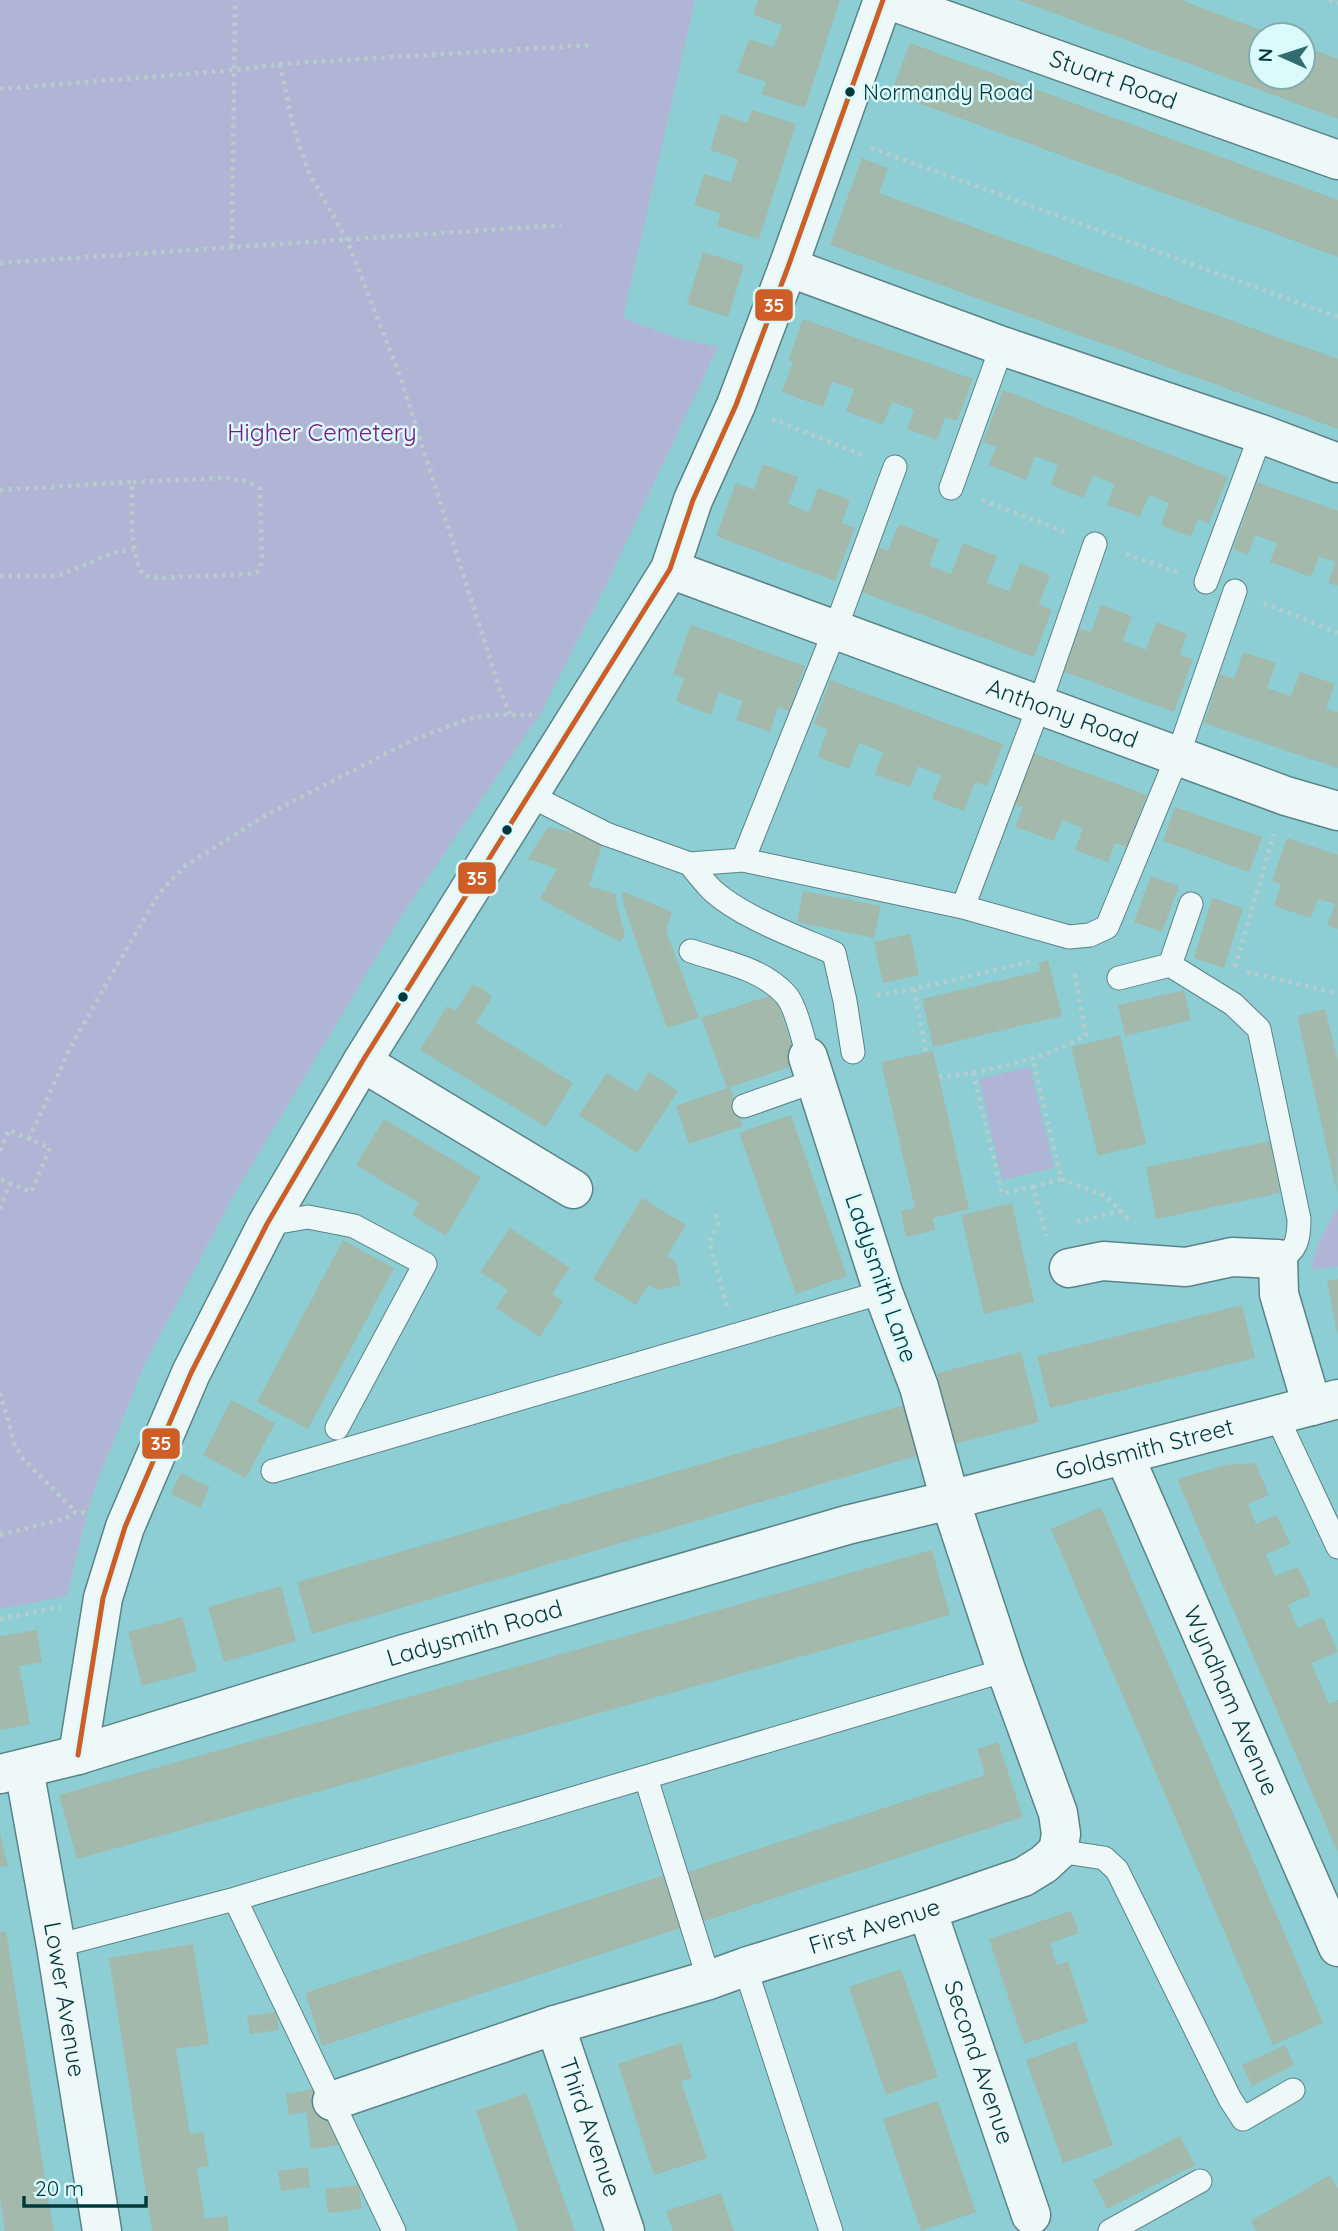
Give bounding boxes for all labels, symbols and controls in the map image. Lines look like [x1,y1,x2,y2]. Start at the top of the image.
north arrow [1247,21,1317,91]
street label: Stuart Road [1046,42,1181,115]
text: N [1253,48,1277,63]
place label: Normandy Road [863,78,1033,106]
marker: Normandy Road [843,85,857,99]
line badge: 35 [754,288,794,322]
text: 35 [763,293,785,317]
park label: Higher Cemetery [227,417,417,447]
street label: Anthony Road [983,671,1142,754]
unlabelled marker [500,823,514,837]
line badge: 35 [457,861,497,895]
text: 35 [466,866,488,890]
unlabelled marker [396,990,410,1004]
street label: Ladysmith Lane [839,1189,925,1366]
street label: Goldsmith Street [1052,1411,1237,1486]
line badge: 35 [141,1427,181,1460]
text: 35 [150,1431,172,1455]
street label: Ladysmith Road [383,1593,566,1672]
street label: Wyndham Avenue [1177,1601,1286,1800]
street label: First Avenue [805,1891,944,1960]
street label: Lower Avenue [38,1919,93,2079]
street label: Second Avenue [938,1976,1022,2148]
street label: Third Avenue [553,2053,628,2201]
scale bar [24,2164,147,2208]
text: 20 m [35,2175,84,2201]

